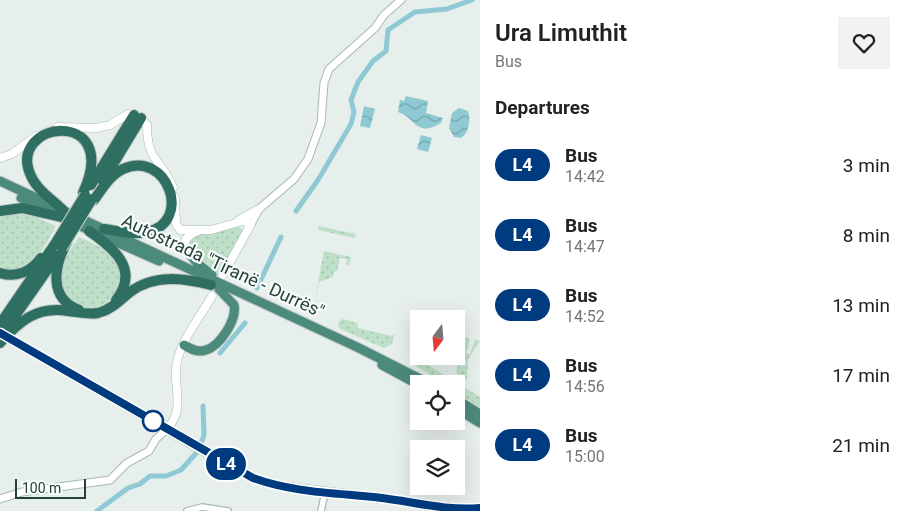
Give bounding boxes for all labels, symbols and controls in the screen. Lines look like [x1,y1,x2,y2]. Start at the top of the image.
button: heart [838,17,890,69]
text: Ura Limuthit [495,19,627,47]
text: Bus [495,52,522,71]
text: Departures [495,96,590,119]
text: Bus [565,144,598,167]
text: L4 [512,154,533,175]
text: 3 min [843,154,890,177]
text: 14:42 [565,167,605,186]
street label: Autostrada "Tiranë - Durrës" [119,209,328,322]
text: Bus [565,214,598,237]
text: L4 [512,224,533,245]
text: 8 min [843,224,890,247]
text: 14:47 [565,237,605,256]
text: Bus [565,284,598,307]
text: L4 [512,294,533,315]
text: 13 min [832,294,890,317]
text: 14:52 [565,307,605,326]
north arrow [410,310,465,365]
map controls [410,310,465,495]
text: Bus [565,354,598,377]
text: L4 [512,364,533,385]
text: 17 min [832,364,890,387]
button: locate [410,375,465,430]
text: 14:56 [565,377,605,396]
unlabelled marker [142,410,164,432]
text: Bus [565,424,598,447]
text: L4 [512,434,533,455]
text: 21 min [832,434,890,457]
button: layers [410,440,465,495]
text: 15:00 [565,447,605,466]
line badge: L4 [204,448,248,480]
text: L4 [216,453,236,474]
scale bar [15,476,86,499]
text: 100 m [22,480,61,496]

